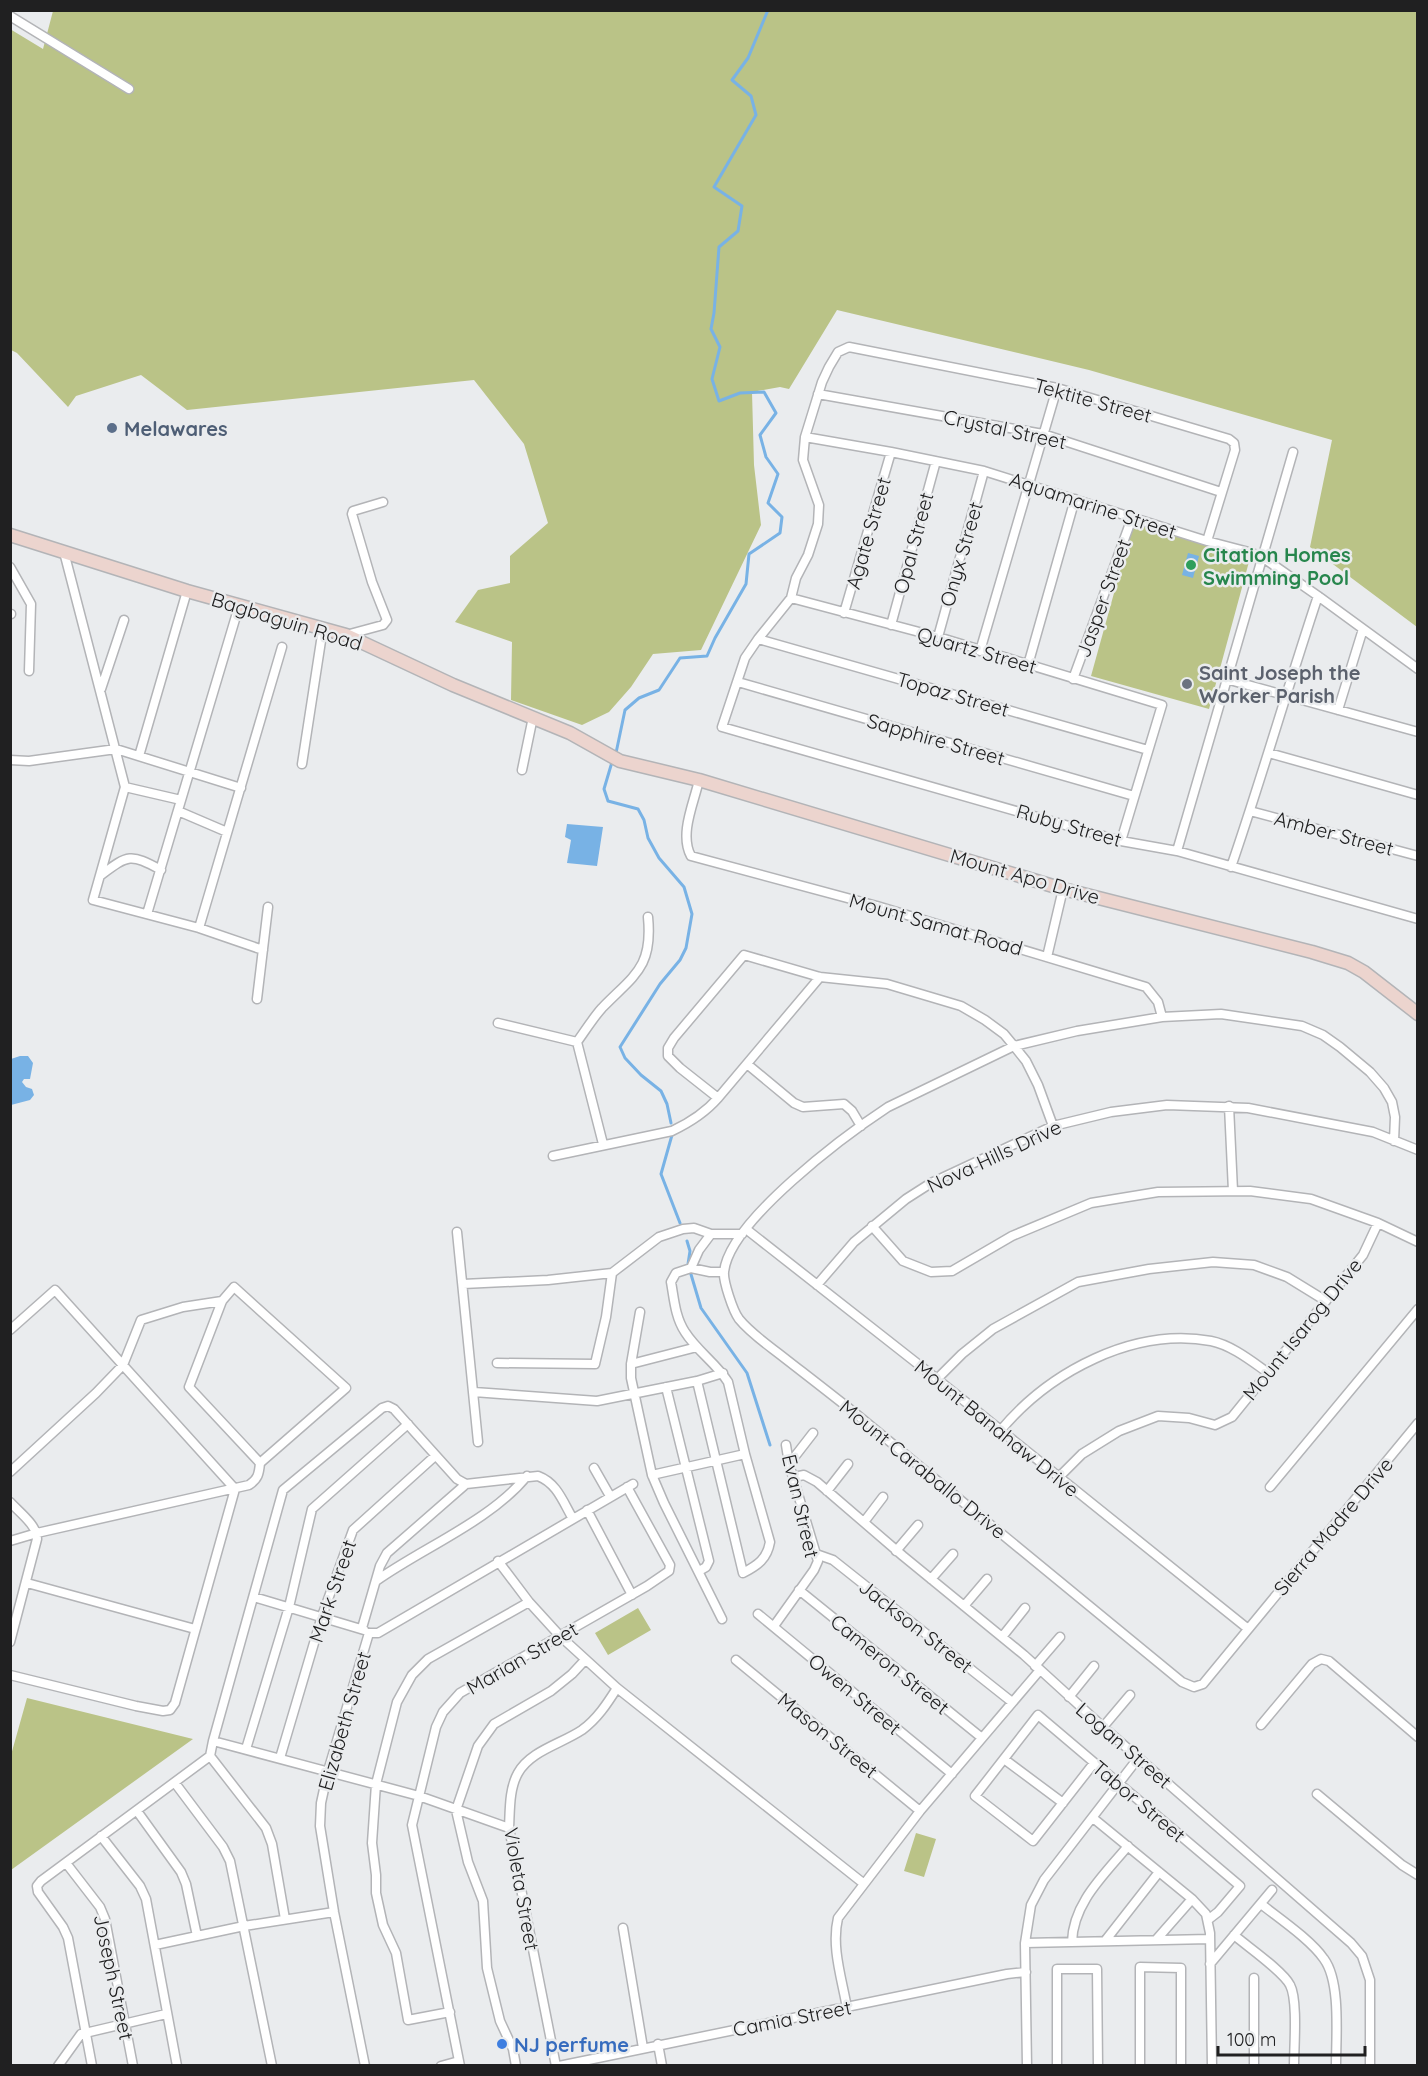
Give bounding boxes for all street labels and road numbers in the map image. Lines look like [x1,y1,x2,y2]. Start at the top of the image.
street label: Tektite Street [1031,372,1155,428]
street label: Crystal Street [941,404,1069,454]
street label: Aquamarine Street [1006,466,1180,544]
street label: Agate Street [840,474,896,592]
street label: Opal Street [887,489,939,597]
street label: Onyx Street [934,498,988,609]
street label: Jasper Street [1070,535,1136,661]
street label: Bagbaguin Road [209,586,365,656]
street label: Quartz Street [914,621,1040,679]
street label: Topaz Street [894,666,1012,722]
street label: Sapphire Street [864,707,1008,771]
street label: Ruby Street [1014,798,1125,852]
street label: Amber Street [1272,805,1397,861]
street label: Mount Apo Drive [947,843,1103,909]
street label: Mount Samat Road [846,887,1026,961]
street label: Nova Hills Drive [923,1114,1065,1198]
street label: Mount Isarog Drive [1237,1253,1367,1405]
street label: Mount Banahaw Drive [910,1354,1084,1502]
street label: Mount Caraballo Drive [835,1394,1011,1544]
street label: Evan Street [777,1452,825,1560]
street label: Sierra Madre Drive [1268,1452,1398,1600]
street label: Mark Street [303,1536,361,1646]
street label: Jackson Street [854,1574,978,1678]
street label: Cameron Street [825,1608,955,1720]
street label: Marian Street [462,1616,582,1700]
street label: Elizabeth Street [312,1648,376,1793]
street label: Owen Street [804,1648,907,1740]
street label: Mason Street [773,1687,883,1783]
street label: Logan Street [1071,1697,1177,1794]
street label: Tabor Street [1087,1755,1191,1847]
street label: Violeta Street [499,1826,545,1953]
street label: Joseph Street [88,1912,140,2042]
street label: Camia Street [731,1994,853,2042]

